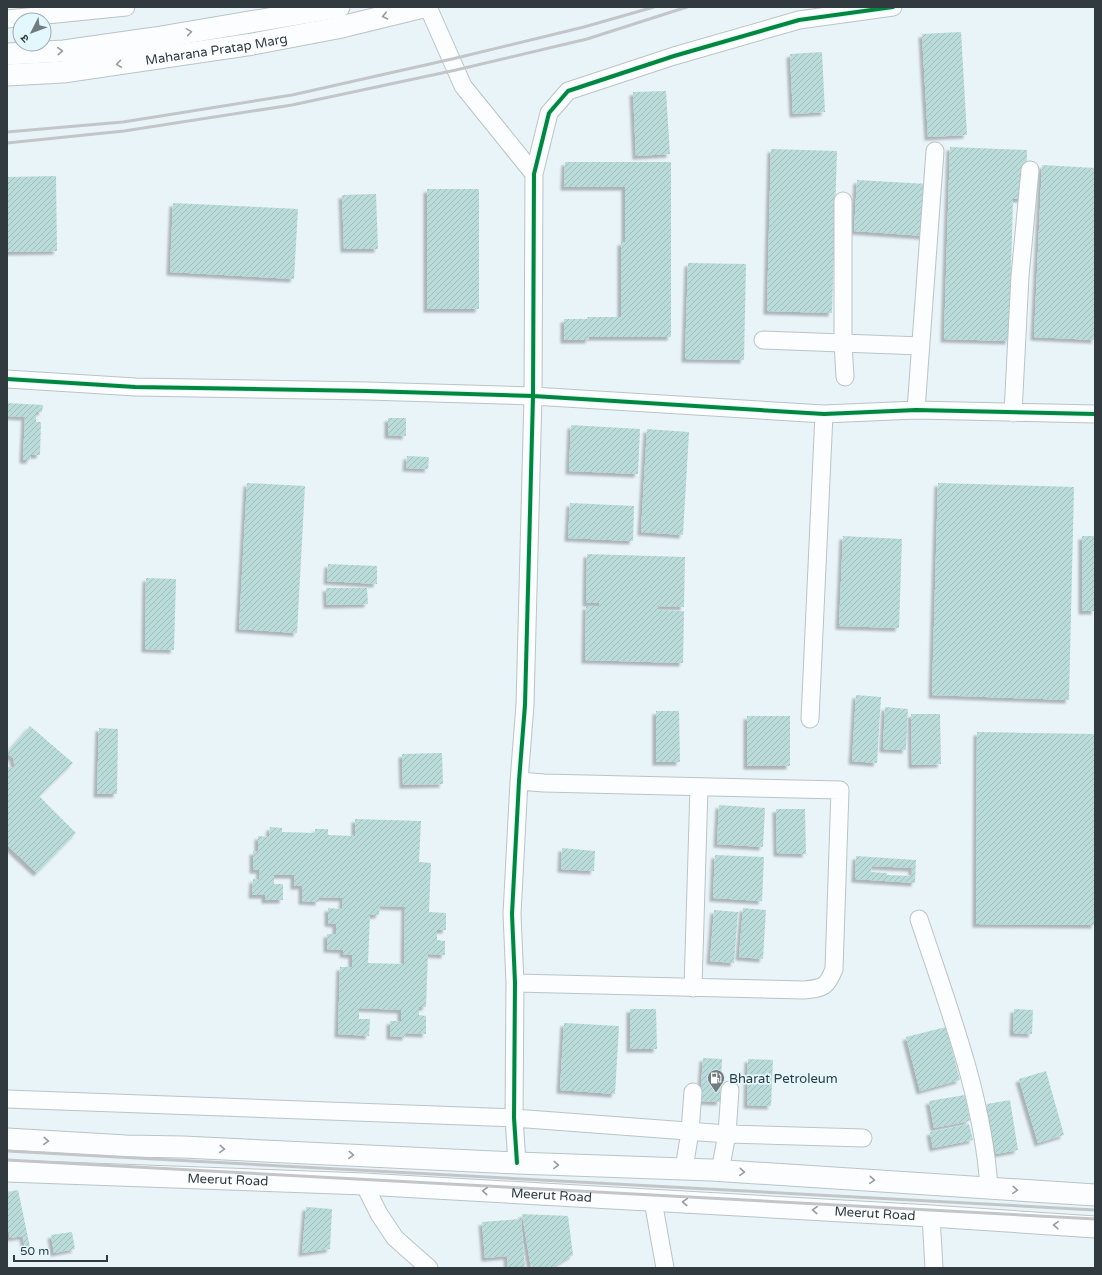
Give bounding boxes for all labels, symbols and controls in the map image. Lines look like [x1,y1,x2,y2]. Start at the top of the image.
one-way arrow [382,11,389,20]
north arrow [12,12,52,52]
one-way arrow [185,28,192,37]
text: उ [18,31,32,45]
street label: Maharana Pratap Marg [144,31,289,69]
one-way arrow [57,47,63,56]
one-way arrow [116,59,122,68]
fuel station icon: Bharat Petroleum [706,1068,726,1093]
place label: Bharat Petroleum [729,1071,838,1087]
one-way arrow [43,1137,49,1146]
one-way arrow [219,1145,225,1153]
one-way arrow [348,1151,354,1160]
one-way arrow [553,1161,559,1169]
one-way arrow [739,1168,745,1177]
street label: Meerut Road [187,1171,269,1190]
one-way arrow [869,1176,875,1185]
street label: Meerut Road [510,1185,592,1206]
one-way arrow [1012,1185,1018,1194]
one-way arrow [482,1187,488,1195]
one-way arrow [682,1198,688,1207]
street label: Meerut Road [834,1204,916,1224]
one-way arrow [812,1205,818,1214]
one-way arrow [1053,1220,1059,1229]
scale bar [14,1237,107,1263]
text: 50 m [20,1244,49,1258]

